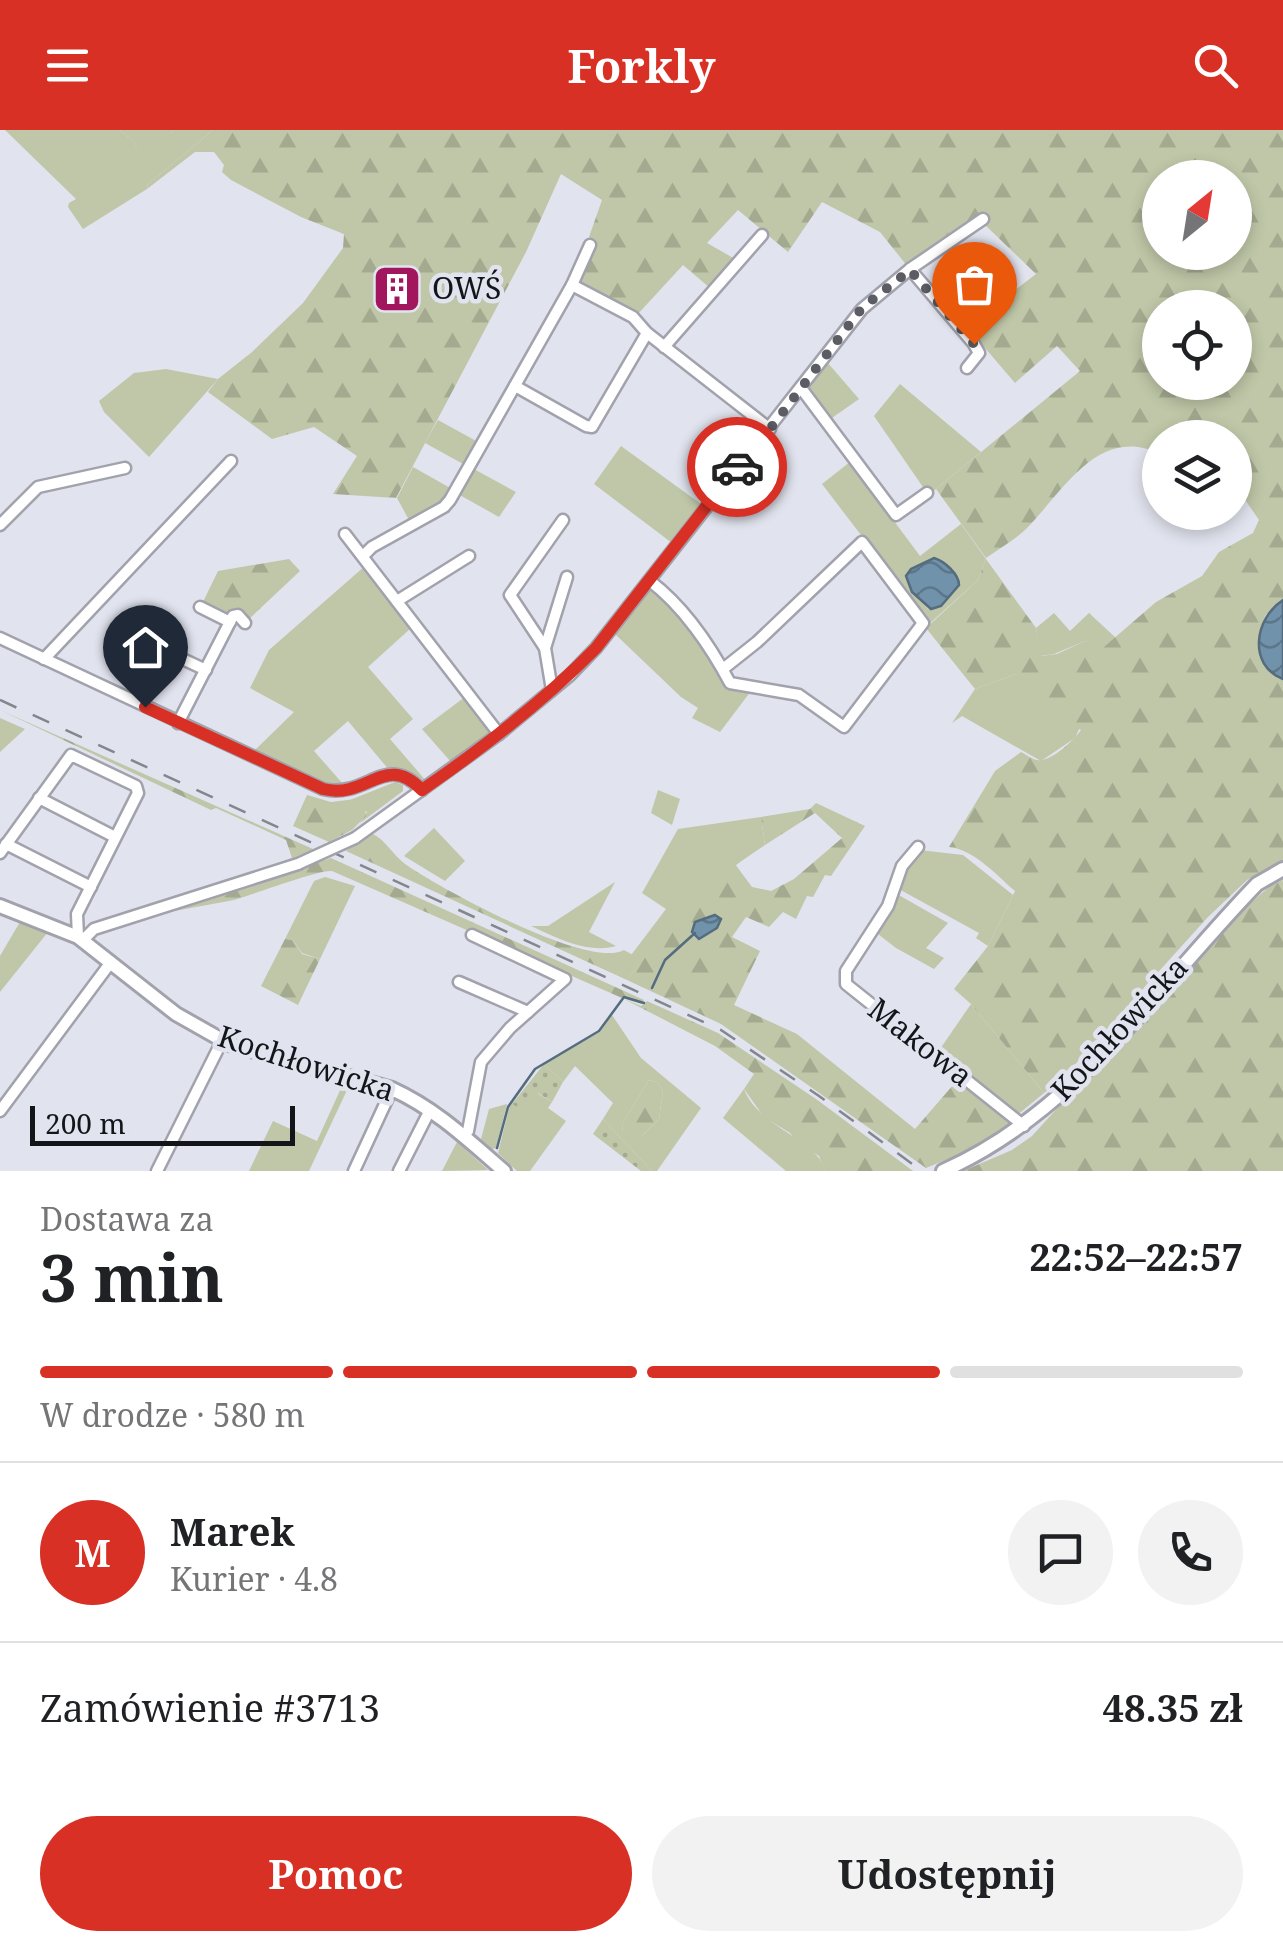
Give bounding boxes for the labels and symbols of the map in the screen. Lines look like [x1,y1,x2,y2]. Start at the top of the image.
north arrow [1142,160,1252,270]
pin [932,242,1017,345]
building icon: OWŚ [371,263,423,315]
place label: OWŚ [432,267,501,308]
courier [687,417,787,517]
pin [103,605,188,708]
street label: Kochłowicka [1041,947,1196,1109]
street label: Makowa [860,988,982,1096]
street label: Kochłowicka [213,1015,400,1110]
scale bar [30,1101,295,1146]

